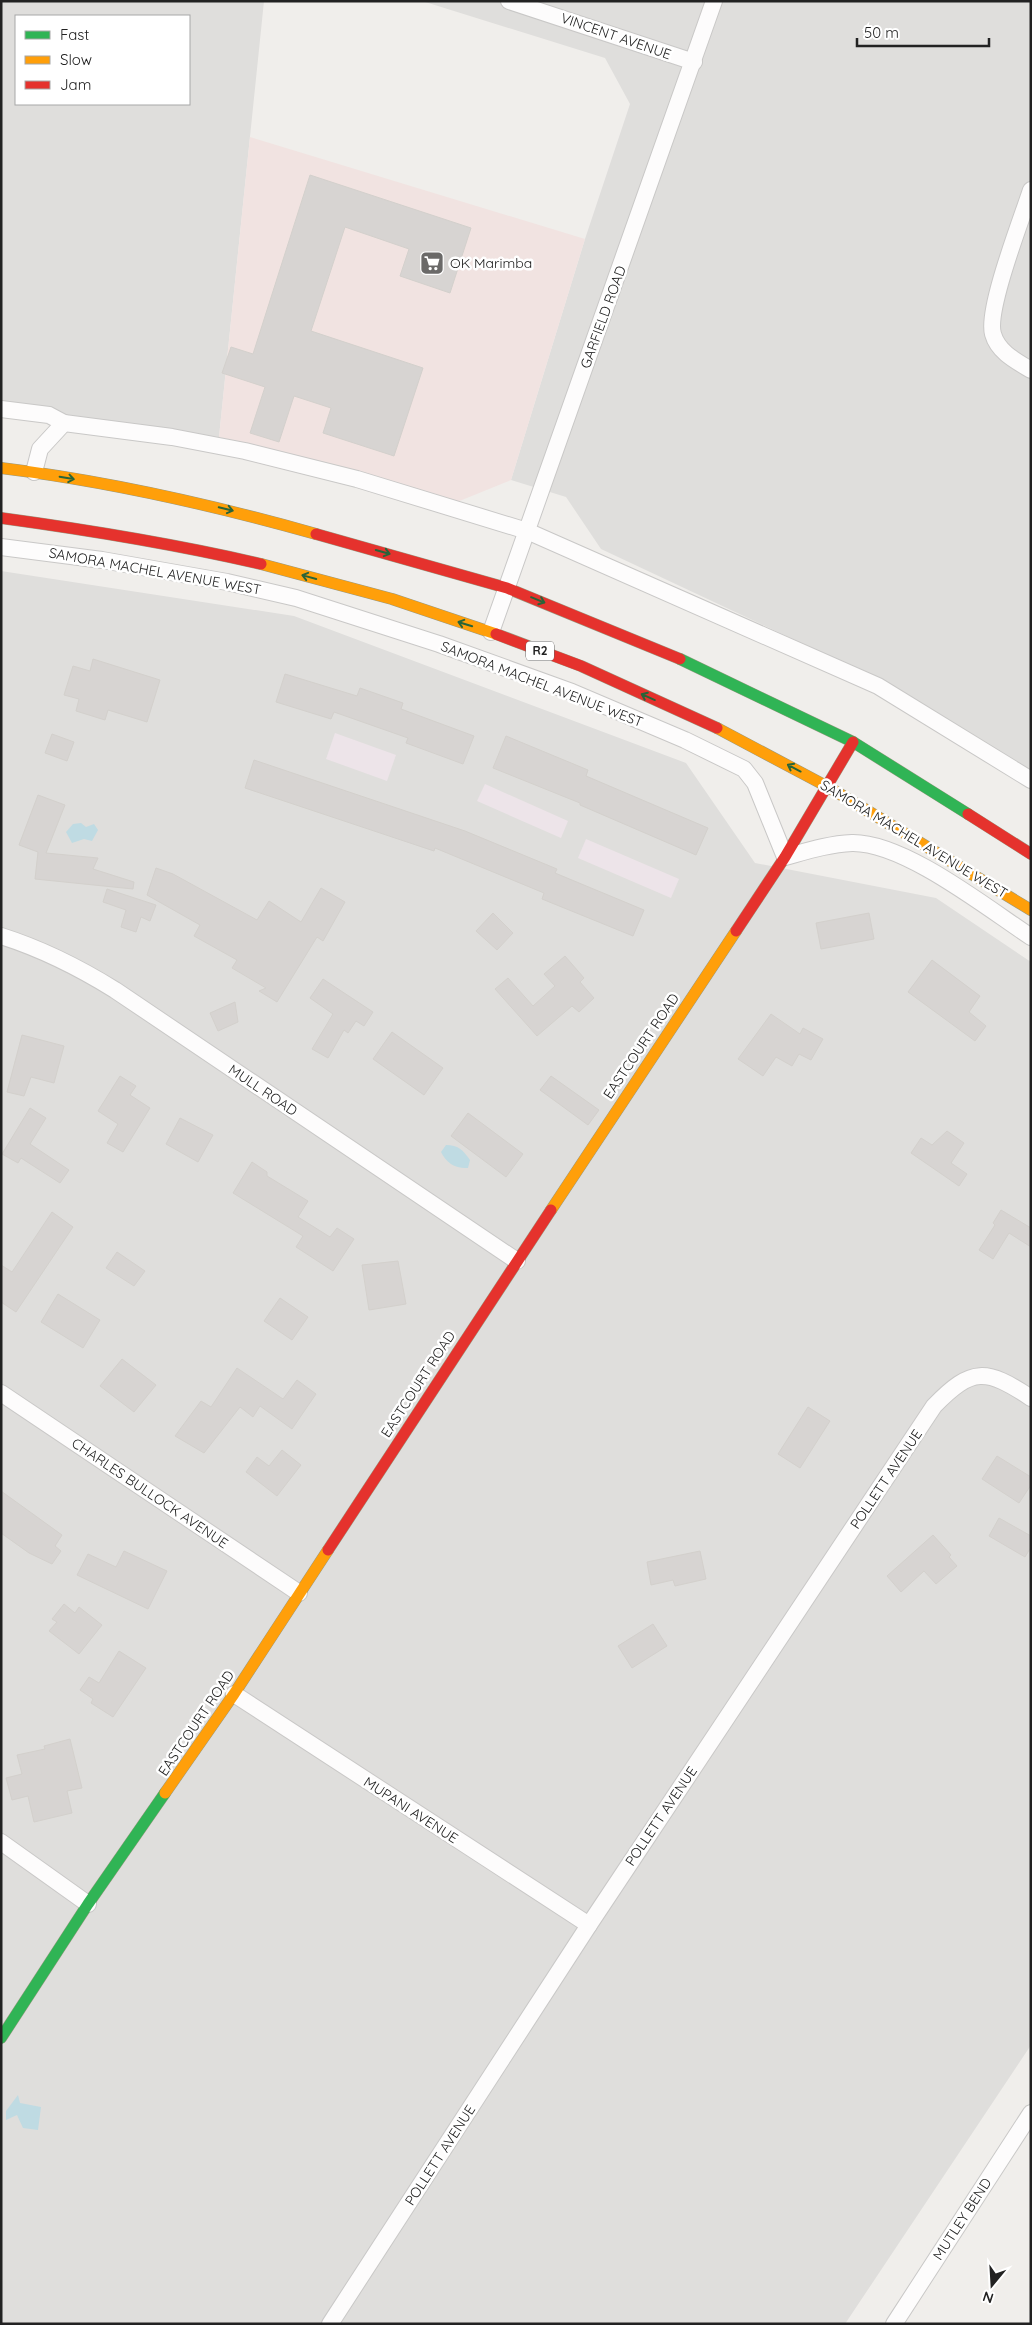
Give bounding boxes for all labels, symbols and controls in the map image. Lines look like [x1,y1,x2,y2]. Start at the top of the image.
street label: VINCENT AVENUE [558,9,674,63]
legend [15,15,190,105]
scale bar [857,15,990,47]
text: 50 m [864,23,899,42]
text: Fast [60,25,89,44]
text: Slow [60,50,92,69]
text: Jam [60,75,91,94]
supermarket icon: OK Marimba [419,250,445,276]
place label: OK Marimba [450,254,532,272]
street label: GARFIELD ROAD [576,263,630,371]
one-way arrow [58,473,74,483]
one-way arrow [218,505,234,514]
street label: SAMORA MACHEL AVENUE WEST [47,543,263,599]
one-way arrow [375,547,391,557]
one-way arrow [302,571,318,581]
one-way arrow [530,596,545,605]
one-way arrow [457,618,473,628]
street label: SAMORA MACHEL AVENUE WEST [438,637,646,731]
road number: R2 [526,641,554,660]
one-way arrow [641,692,656,702]
one-way arrow [787,763,802,772]
street label: SAMORA MACHEL AVENUE WEST [817,776,1011,902]
street label: EASTCOURT ROAD [599,990,683,1102]
street label: MULL ROAD [225,1060,301,1120]
street label: EASTCOURT ROAD [377,1327,459,1441]
street label: POLLETT AVENUE [846,1426,926,1532]
street label: CHARLES BULLOCK AVENUE [68,1434,232,1552]
street label: EASTCOURT ROAD [154,1667,238,1779]
street label: POLLETT AVENUE [621,1763,701,1869]
street label: MUPANI AVENUE [360,1773,462,1847]
street label: POLLETT AVENUE [401,2101,479,2209]
street label: MUTLEY BEND [929,2175,995,2263]
north arrow [967,2260,1017,2310]
text: N [980,2287,996,2308]

